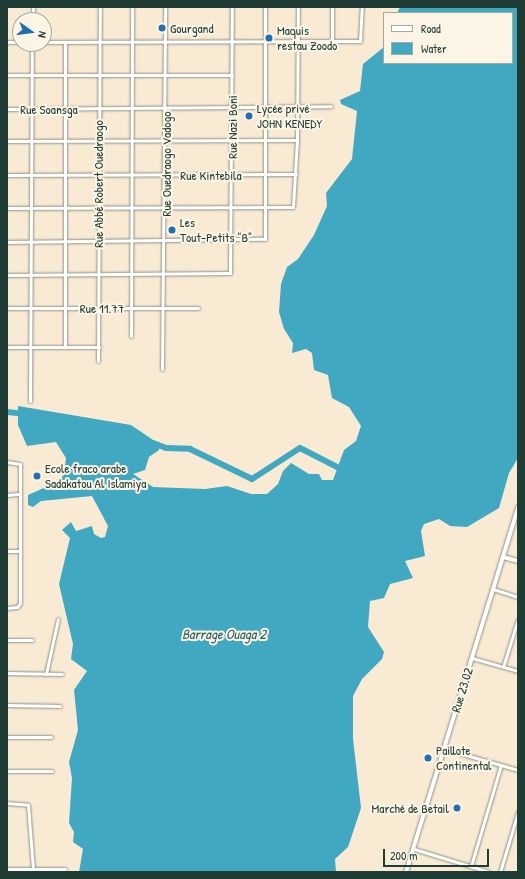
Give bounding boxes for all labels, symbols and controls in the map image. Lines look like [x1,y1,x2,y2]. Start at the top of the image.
north arrow [12,12,52,52]
legend [383,12,513,64]
place label: Gourgand [170,20,214,36]
text: Road [421,20,441,37]
marker: Gourgand [157,23,167,33]
place label: Maquis restau Zoodo [277,23,337,54]
text: N [35,30,50,39]
marker: Maquis restau Zoodo [264,33,274,43]
text: Water [421,40,447,57]
street label: Rue Nazi Boni [224,95,240,159]
street label: Rue Soansga [20,101,78,117]
place label: Lycée privé JOHN KENEDY [257,101,322,132]
street label: Rue Ouedraogo Vadogo [158,111,174,217]
marker: Lycée privé JOHN KENEDY [244,111,254,121]
street label: Rue Abbé Robert Ouedraogo [90,120,106,248]
street label: Rue Kintebila [180,167,242,183]
place label: Les Tout-Petits "B" [180,215,252,246]
marker: Les Tout-Petits "B" [167,225,177,235]
street label: Rue 11.77 [80,300,124,316]
place label: Ecole fraco arabe Sadakatou Al Islamiya [45,461,146,492]
marker: Ecole fraco arabe Sadakatou Al Islamiya [32,471,42,481]
water label: Barrage Ouaga 2 [182,626,266,642]
street label: Rue 23.02 [448,666,476,714]
place label: Paillote Continental [436,743,492,774]
marker: Paillote Continental [423,753,433,763]
place label: Marché de Betail [372,800,449,816]
marker: Marché de Betail [452,803,462,813]
scale bar [385,841,491,867]
text: 200 m [390,847,417,864]

